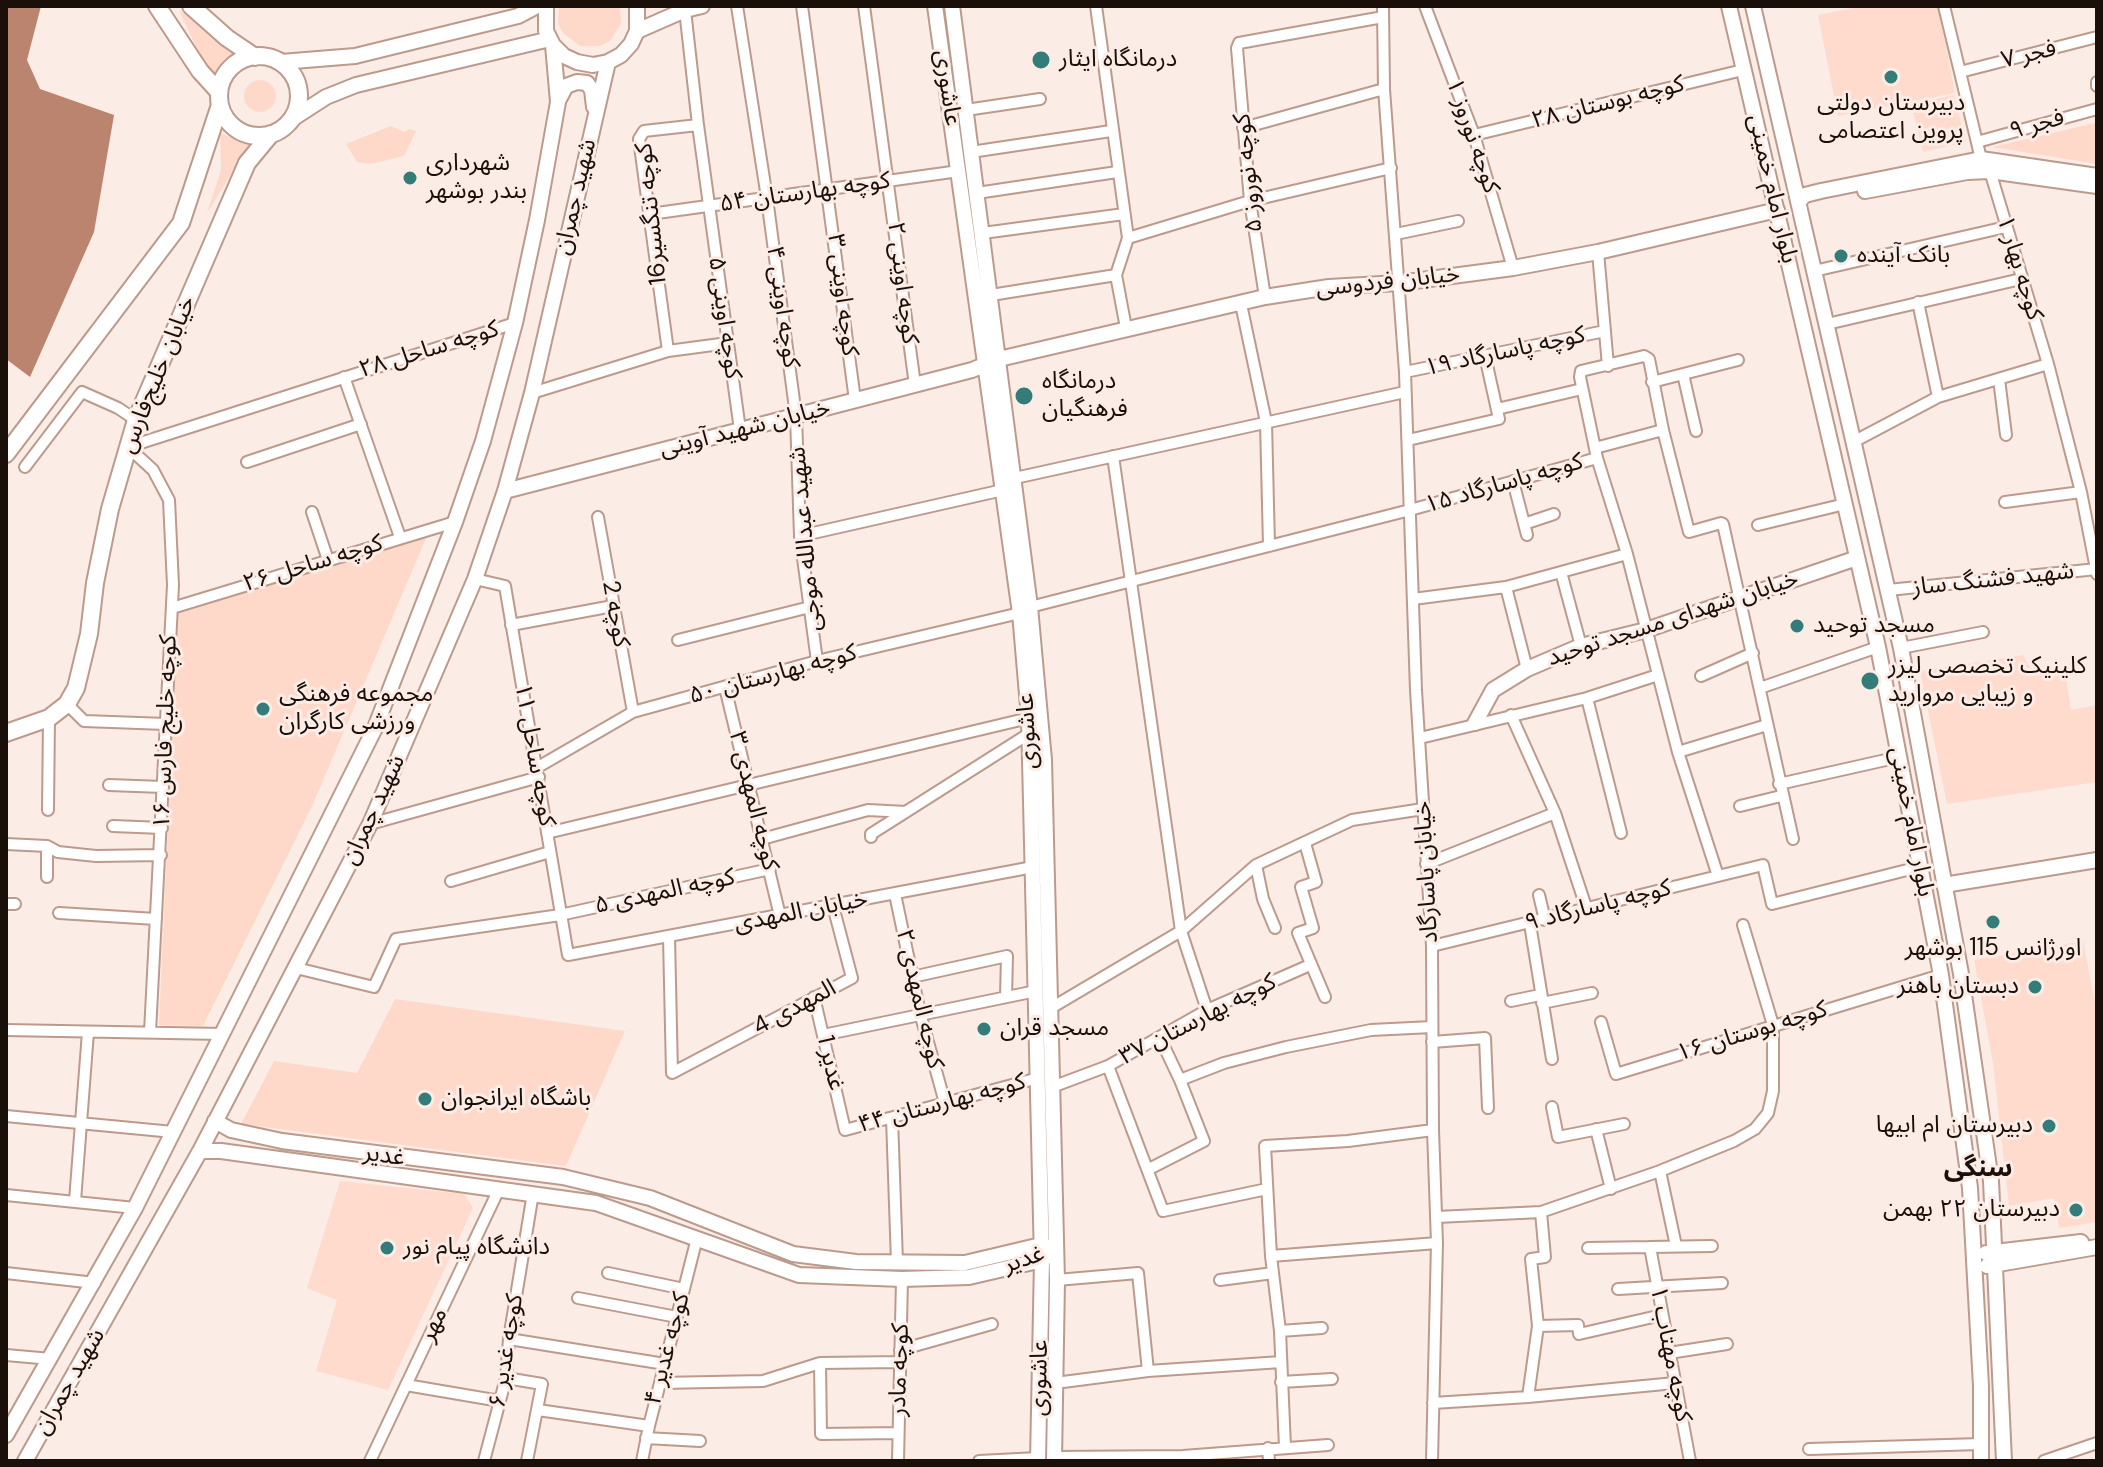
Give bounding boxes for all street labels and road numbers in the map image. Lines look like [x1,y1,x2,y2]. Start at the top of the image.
street label: فجر ۷ [1999,34,2059,76]
street label: عاشوری [927,48,967,128]
street label: کوچه بوستان ۲۸ [1529,70,1687,136]
street label: کوچه نوروز ۱ [1439,75,1505,197]
street label: فجر ۹ [2006,103,2068,147]
street label: کوچه نوروز ۵ [1228,112,1270,234]
street label: بلوار امام خمینی [1741,112,1803,266]
street label: شهید چمران [549,136,603,258]
street label: کوچه تنگسیر16 [630,142,674,286]
street label: کوچه بهارستان ۵۴ [718,167,892,219]
street label: کوچه بهار ۱ [1989,212,2049,324]
street label: کوچه اوینی ۲ [880,220,924,346]
street label: کوچه اوینی ۳ [820,232,864,358]
street label: کوچه اوینی ۴ [759,244,805,370]
street label: کوچه اوینی ۵ [701,255,747,381]
street label: خیابان فردوسی [1315,260,1461,304]
street label: خیابان خلیج‌فارس [113,292,203,458]
street label: کوچه ساحل ۲۸ [356,315,502,385]
street label: کوچه پاسارگاد ۱۹ [1422,321,1588,383]
street label: خیابان شهید آوینی [657,394,833,464]
street label: شهید عبدالله موجی [784,446,828,632]
street label: کوچه پاسارگاد ۱۵ [1422,448,1586,520]
street label: کوچه ساحل ۲۶ [240,529,386,599]
street label: شهید فشنگ ساز [1911,557,2075,603]
street label: خیابان شهدای مسجد توحید [1544,565,1802,673]
street label: کوچه 2 [595,578,635,650]
street label: کوچه خلیج فارس ۱۶ [148,634,184,830]
street label: کوچه بهارستان ۵۰ [686,639,860,711]
street label: کوچه ساحل ۱۱ [507,681,561,829]
street label: عاشوری [1012,692,1044,770]
street label: کوچه المهدی ۳ [722,728,784,874]
street label: بلوار امام خمینی [1882,745,1940,899]
street label: شهید چمران [336,750,412,870]
street label: خیابان پاسارگاد [1409,800,1445,944]
street label: کوچه المهدی ۵ [592,863,738,921]
street label: کوچه پاسارگاد ۹ [1522,874,1674,938]
street label: خیابان المهدی [732,885,870,939]
street label: کوچه المهدی ۲ [889,926,949,1072]
street label: کوچه بهارستان ۳۷ [1115,968,1281,1072]
street label: المهدی 4 [749,974,841,1042]
street label: کوچه بوستان ۱۶ [1673,995,1831,1069]
street label: غدیر 1 [810,1033,850,1093]
street label: کوچه بهارستان ۴۴ [855,1068,1029,1140]
street label: غدیر [361,1139,407,1173]
street label: غدیر [1000,1240,1048,1280]
street label: کوچه مهتاب ۱ [1643,1283,1697,1425]
street label: کوچه غدیر ۴ [639,1290,697,1408]
street label: کوچه غدیر ۶ [484,1292,530,1410]
street label: مهر [414,1303,454,1347]
street label: کوچه مادر [884,1323,916,1417]
street label: شهید چمران [28,1324,112,1440]
street label: عاشوری [1025,1340,1055,1416]

